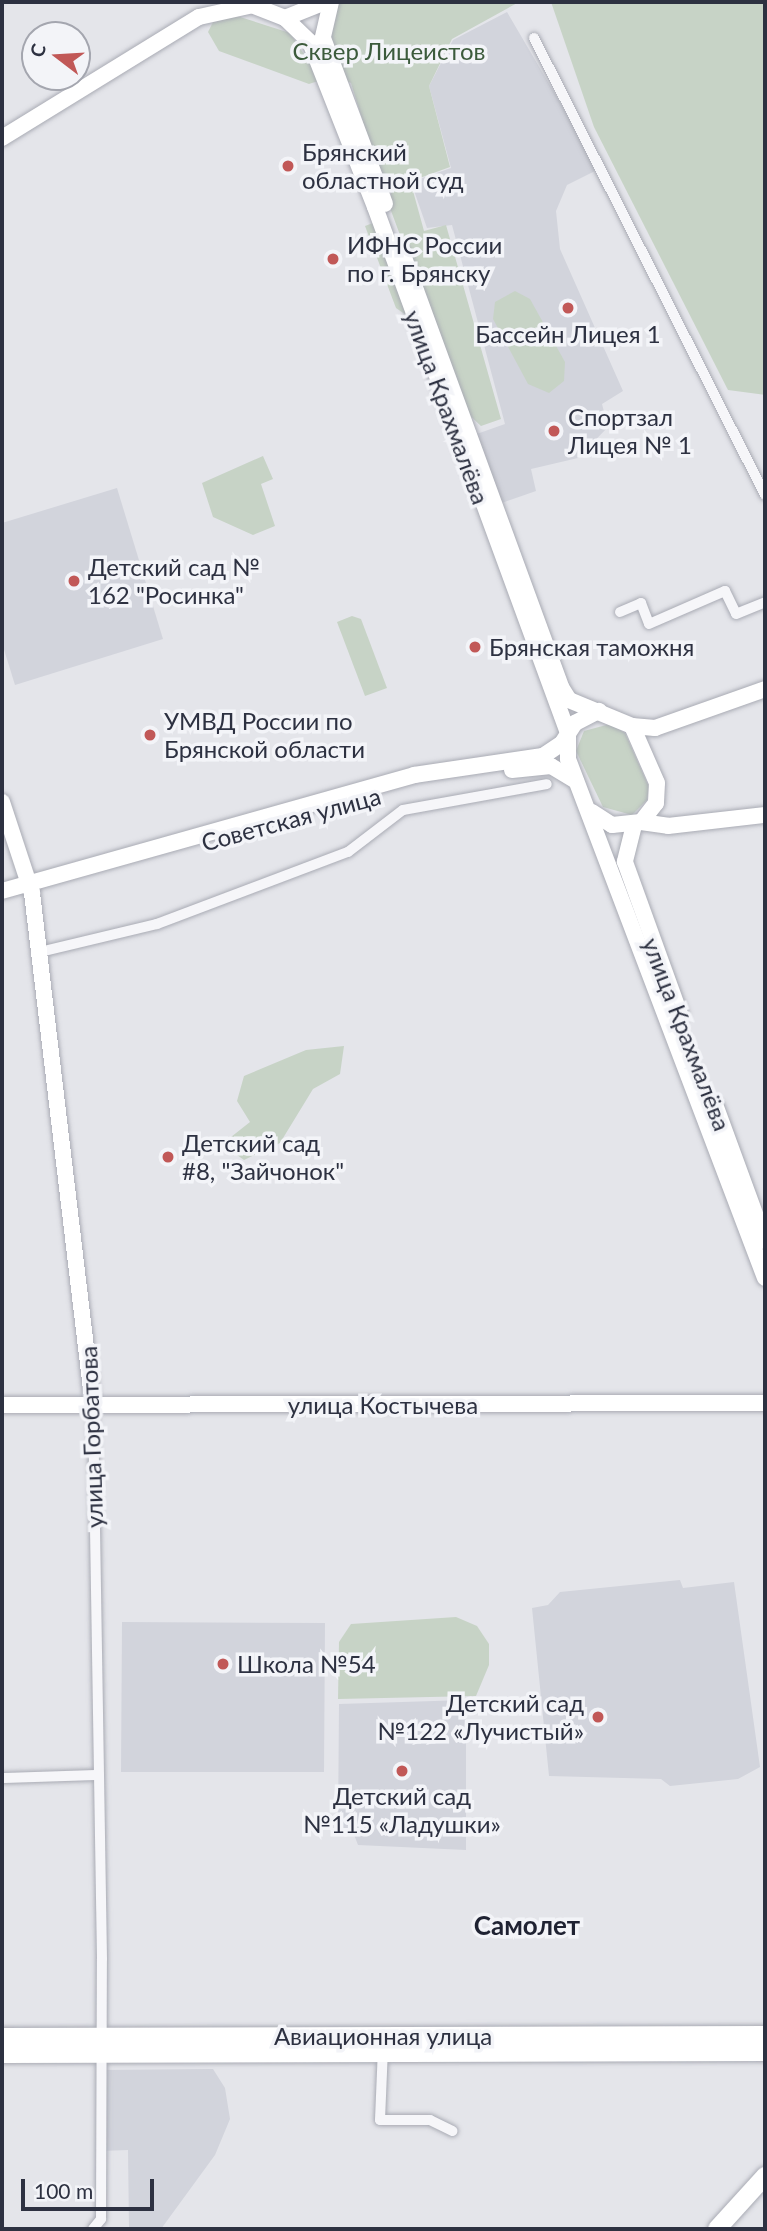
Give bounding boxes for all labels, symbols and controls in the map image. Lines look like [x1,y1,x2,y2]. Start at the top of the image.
north arrow [21,21,91,91]
park label: Сквер Лицеистов [292,37,486,65]
text: С [25,41,50,60]
place label: Брянский областной суд [302,138,463,194]
marker: Брянский областной суд [280,158,296,174]
place label: ИФНС России по г. Брянску [347,231,502,287]
marker: ИФНС России по г. Брянску [325,251,341,267]
marker: Бассейн Лицея 1 [560,300,576,316]
street label: улица Крахмалёва [399,306,495,508]
place label: Бассейн Лицея 1 [475,320,661,348]
place label: Спортзал Лицея № 1 [568,403,692,459]
marker: Спортзал Лицея № 1 [546,423,562,439]
place label: Детский сад № 162 "Росинка" [88,553,260,609]
marker: Детский сад № 162 "Росинка" [66,573,82,589]
place label: Брянская таможня [489,633,694,661]
marker: Брянская таможня [467,639,483,655]
place label: УМВД России по Брянской области [164,707,365,763]
marker: УМВД России по Брянской области [142,727,158,743]
street label: Советская улица [198,781,384,857]
street label: улица Крахмалёва [637,933,737,1135]
place label: Детский сад #8, "Зайчонок" [182,1129,344,1185]
marker: Детский сад #8, "Зайчонок" [160,1149,176,1165]
street label: улица Горбатова [73,1345,109,1529]
street label: улица Костычева [288,1391,478,1419]
place label: Школа №54 [237,1650,376,1678]
marker: Школа №54 [215,1656,231,1672]
place label: Детский сад №122 «Лучистый» [377,1689,584,1745]
marker: Детский сад №122 «Лучистый» [590,1709,606,1725]
marker: Детский сад №115 «Ладушки» [394,1763,410,1779]
place label: Детский сад №115 «Ладушки» [303,1782,501,1838]
district label: Самолет [474,1910,580,1942]
street label: Авиационная улица [274,2022,492,2050]
scale bar [24,2164,158,2208]
text: 100 m [34,2178,93,2203]

